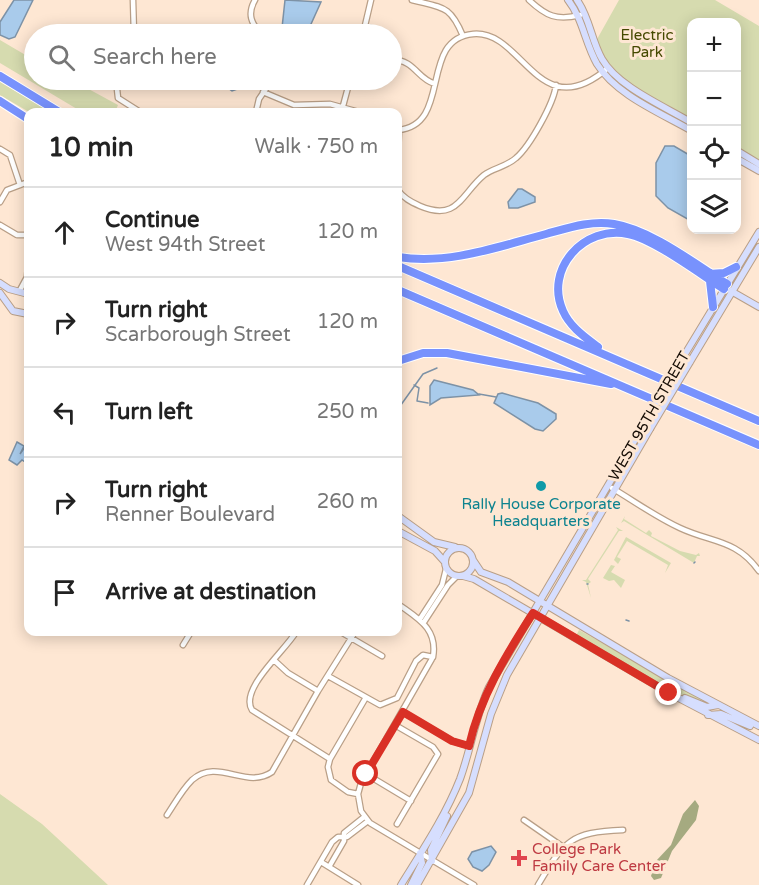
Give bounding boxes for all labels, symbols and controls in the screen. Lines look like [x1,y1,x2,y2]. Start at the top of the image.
map controls [687,18,741,234]
button: + [687,18,741,72]
search box [24,24,402,90]
park label: Electric Park [621,26,674,61]
icon: search [45,41,78,74]
text: Search here [93,44,217,70]
button: − [687,72,741,126]
button: locate [687,126,741,180]
text: 10 min [48,132,134,163]
text: Walk · 750 m [255,135,378,159]
button: layers [687,180,741,234]
text: Continue [105,207,200,233]
icon: ahead [48,216,81,249]
text: 120 m [317,220,378,244]
text: West 94th Street [105,233,265,257]
text: Turn right [105,297,207,323]
icon: right [48,306,81,339]
text: 120 m [317,310,378,334]
text: Scarborough Street [105,323,291,347]
street label: WEST 95TH STREET [605,348,693,484]
icon: left [48,396,81,429]
text: Turn left [105,399,193,425]
text: 250 m [317,400,378,424]
text: Turn right [105,477,207,503]
marker: Rally House Corporate Headquarters [534,479,548,493]
icon: right [48,486,81,519]
text: 260 m [317,490,378,514]
place label: Rally House Corporate Headquarters [461,495,621,530]
text: Renner Boulevard [105,503,275,527]
icon: arrive [48,576,81,609]
text: Arrive at destination [105,579,316,605]
route end [655,679,681,705]
route start [352,760,378,786]
place label: College Park Family Care Center [532,840,666,875]
marker: College Park Family Care Center [510,849,528,867]

